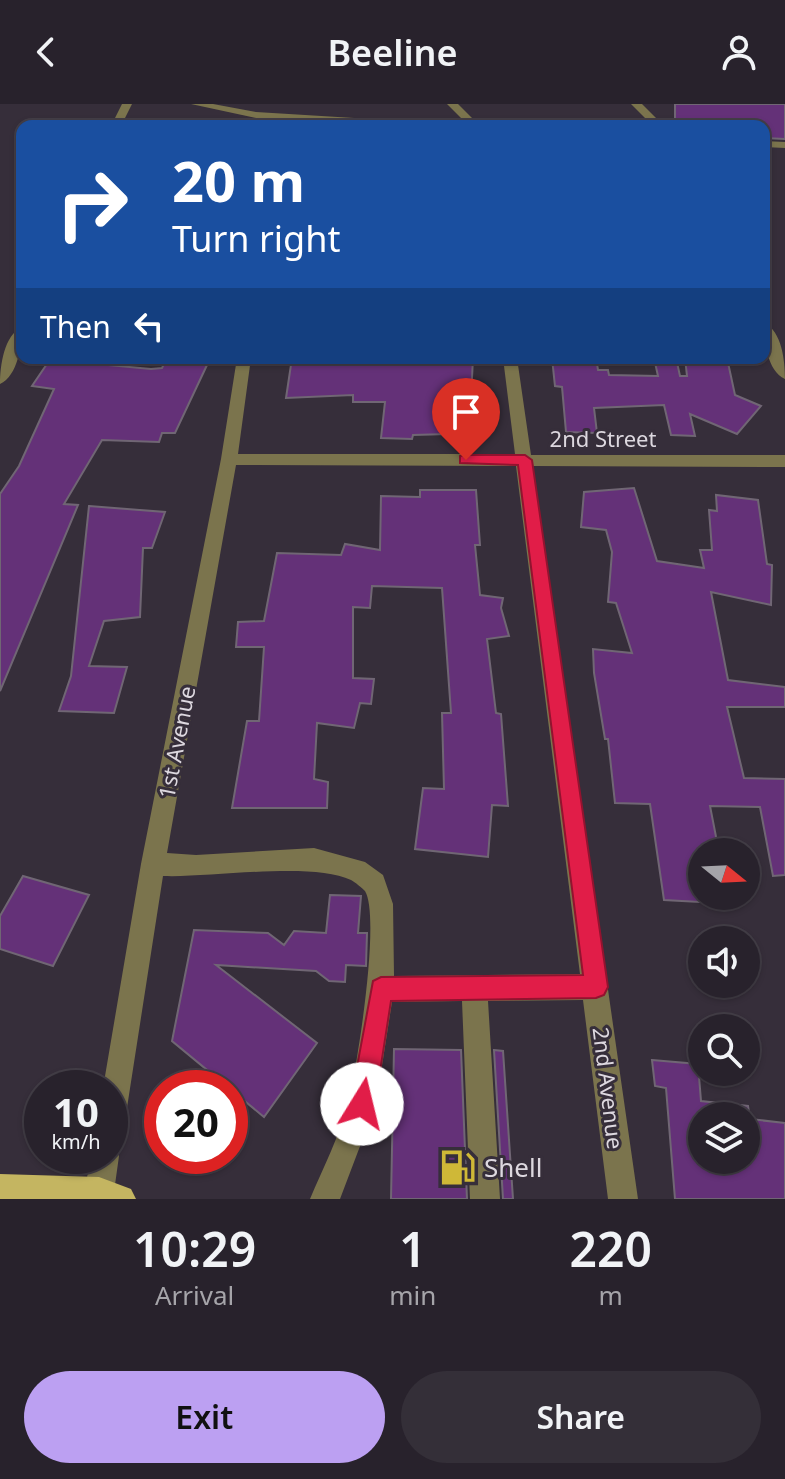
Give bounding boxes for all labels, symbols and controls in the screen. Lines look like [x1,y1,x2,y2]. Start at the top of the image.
text: Beeline [327,28,458,77]
icon: back [24,30,68,74]
icon: person [717,30,761,74]
text: 20 m [172,142,305,218]
icon: right [40,152,144,256]
text: Turn right [172,214,340,263]
icon: left [127,304,171,348]
text: Then [40,306,111,347]
pin [432,378,500,460]
icon: arrive [444,390,488,434]
street label: 2nd Street [550,423,656,453]
street label: 1st Avenue [150,683,202,801]
north arrow [688,838,760,910]
map controls [688,838,760,1174]
button: sound [688,926,760,998]
button: search [688,1014,760,1086]
street label: 2nd Avenue [587,1025,631,1151]
position arrow [320,1062,404,1146]
speed limit sign: 20 [144,1070,248,1174]
text: 10 [53,1084,99,1139]
button: layers [688,1102,760,1174]
text: km/h [51,1128,101,1155]
fuel station icon: Shell [439,1148,477,1186]
place label: Shell [484,1149,542,1185]
text: 10:29 [133,1216,256,1281]
text: 1 [399,1216,427,1281]
text: 220 [570,1216,652,1281]
text: Arrival [155,1277,234,1313]
text: min [389,1277,436,1313]
text: m [599,1277,623,1313]
button: Exit [24,1371,385,1463]
button: Share [401,1371,761,1463]

